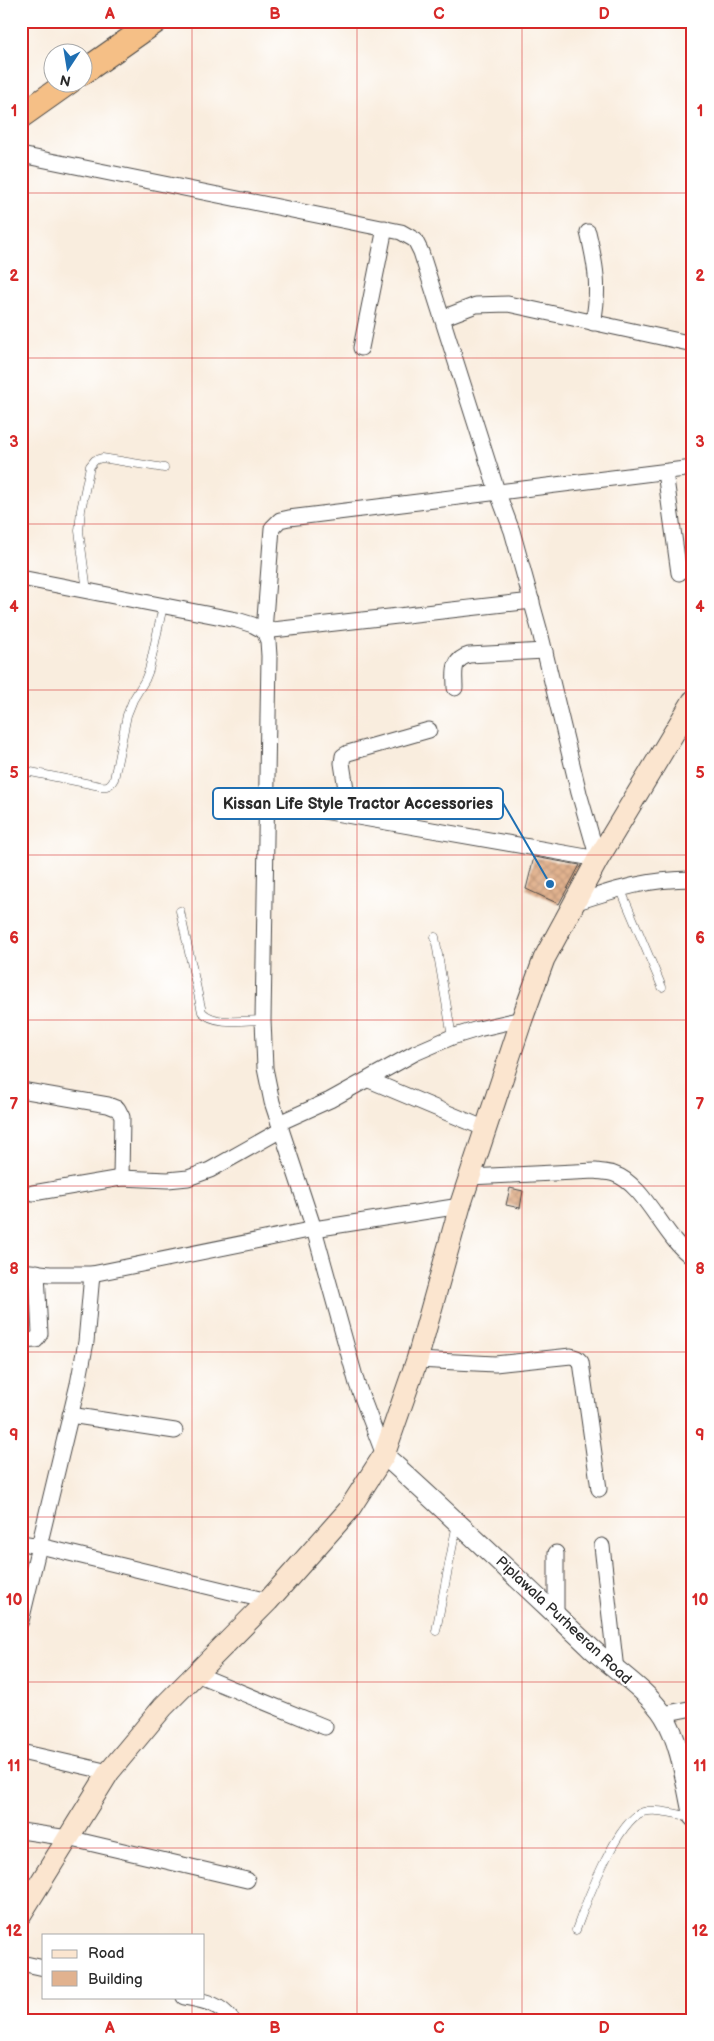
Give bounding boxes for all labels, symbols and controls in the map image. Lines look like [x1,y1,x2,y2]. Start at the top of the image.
text: A [104,5,115,24]
text: B [269,5,281,24]
text: C [433,5,445,24]
text: D [598,5,610,24]
north arrow [42,42,92,92]
text: N [58,71,72,90]
text: 1 [11,102,17,121]
text: 1 [697,102,703,121]
text: 2 [9,267,19,286]
text: 2 [695,267,705,286]
text: 3 [9,433,19,452]
text: 3 [695,433,705,452]
text: 4 [9,598,19,617]
text: 4 [695,598,705,617]
text: 5 [9,764,19,783]
text: 5 [695,764,705,783]
callout: Kissan Life Style Tractor Accessories [213,788,503,819]
text: Kissan Life Style Tractor Accessories [223,795,493,814]
text: 6 [9,929,19,948]
text: 6 [695,929,705,948]
text: 7 [10,1095,19,1114]
text: 7 [696,1095,705,1114]
text: 8 [9,1260,19,1279]
text: 8 [695,1260,705,1279]
text: 9 [9,1426,19,1445]
text: 9 [695,1426,705,1445]
street label: Piplawala Purheeran Road [492,1552,636,1688]
text: 10 [6,1591,22,1610]
text: 10 [692,1591,708,1610]
text: 11 [7,1757,21,1776]
text: 11 [693,1757,707,1776]
text: 12 [6,1922,23,1941]
text: 12 [692,1922,709,1941]
legend [42,1934,205,1998]
text: Road [88,1944,124,1963]
text: Building [88,1970,143,1989]
text: A [104,2019,115,2038]
text: B [269,2019,281,2038]
text: C [433,2019,445,2038]
text: D [598,2019,610,2038]

